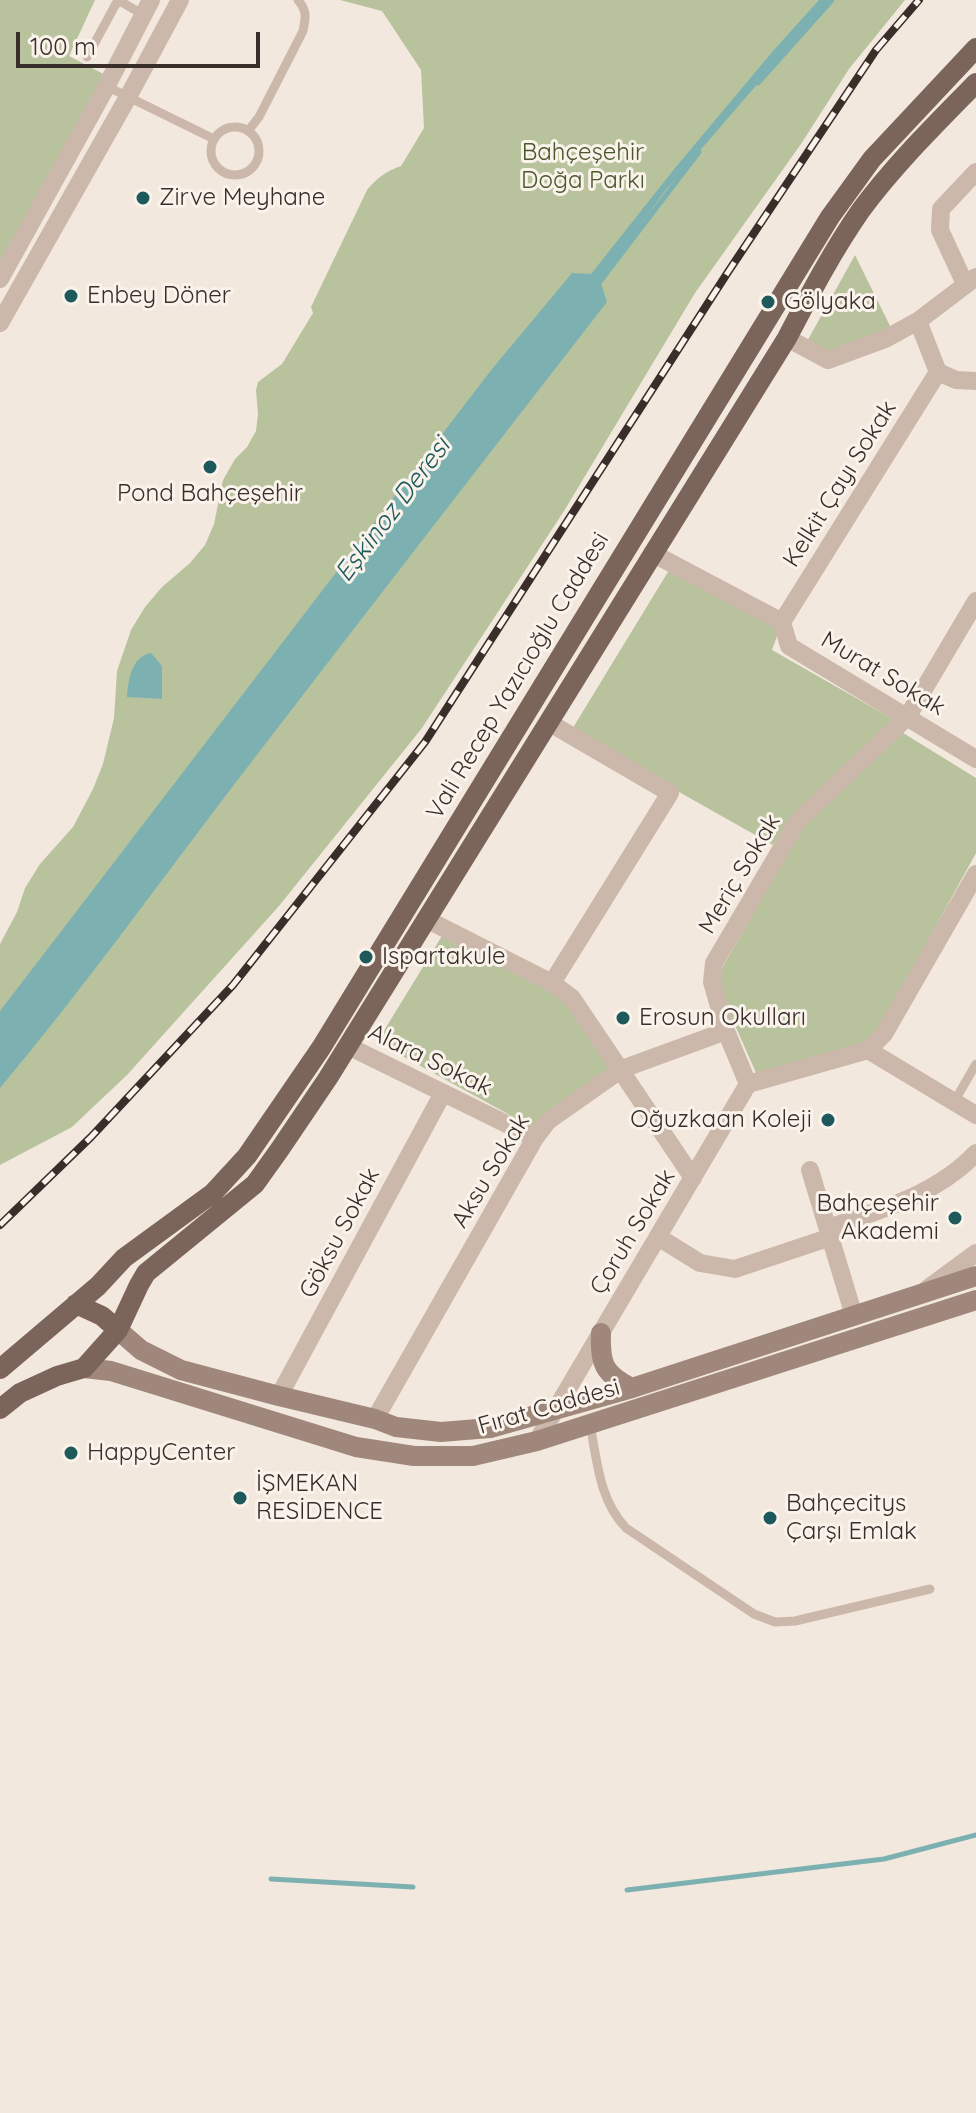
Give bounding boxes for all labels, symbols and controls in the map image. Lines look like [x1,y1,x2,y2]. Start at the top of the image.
scale bar [20,16,264,66]
text: 100 m [30,31,96,61]
park label: Bahçeşehir Doğa Parkı [521,139,645,195]
place label: Zirve Meyhane [159,184,325,212]
marker: Zirve Meyhane [134,189,152,207]
place label: Enbey Döner [87,282,231,310]
marker: Enbey Döner [62,287,80,305]
place label: Gölyaka [784,288,876,316]
marker: Gölyaka [759,293,777,311]
street label: Kelkit Çayı Sokak [777,395,903,573]
water label: Eşkinoz Deresi [329,432,457,588]
marker: Pond Bahçeşehir [201,458,219,476]
place label: Pond Bahçeşehir [117,480,303,508]
street label: Vali Recep Yazıcıoğlu Caddesi [421,527,615,825]
street label: Murat Sokak [816,626,950,722]
street label: Meriç Sokak [693,809,787,939]
place label: Ispartakule [382,943,505,971]
marker: Ispartakule [357,948,375,966]
place label: Erosun Okulları [639,1004,806,1032]
marker: Erosun Okulları [614,1009,632,1027]
street label: Alara Sokak [364,1018,496,1102]
place label: Oğuzkaan Koleji [630,1106,812,1134]
street label: Aksu Sokak [446,1109,536,1233]
marker: Oğuzkaan Koleji [819,1111,837,1129]
street label: Göksu Sokak [294,1163,386,1303]
street label: Çoruh Sokak [584,1164,682,1300]
place label: Bahçeşehir Akademi [816,1190,939,1246]
marker: Bahçeşehir Akademi [946,1209,964,1227]
street label: Fırat Caddesi [475,1373,623,1441]
place label: HappyCenter [87,1439,235,1467]
marker: HappyCenter [62,1444,80,1462]
place label: İŞMEKAN RESİDENCE [256,1470,383,1526]
marker: İŞMEKAN RESİDENCE [231,1489,249,1507]
place label: Bahçecitys Çarşı Emlak [786,1490,917,1546]
marker: Bahçecitys Çarşı Emlak [761,1509,779,1527]

